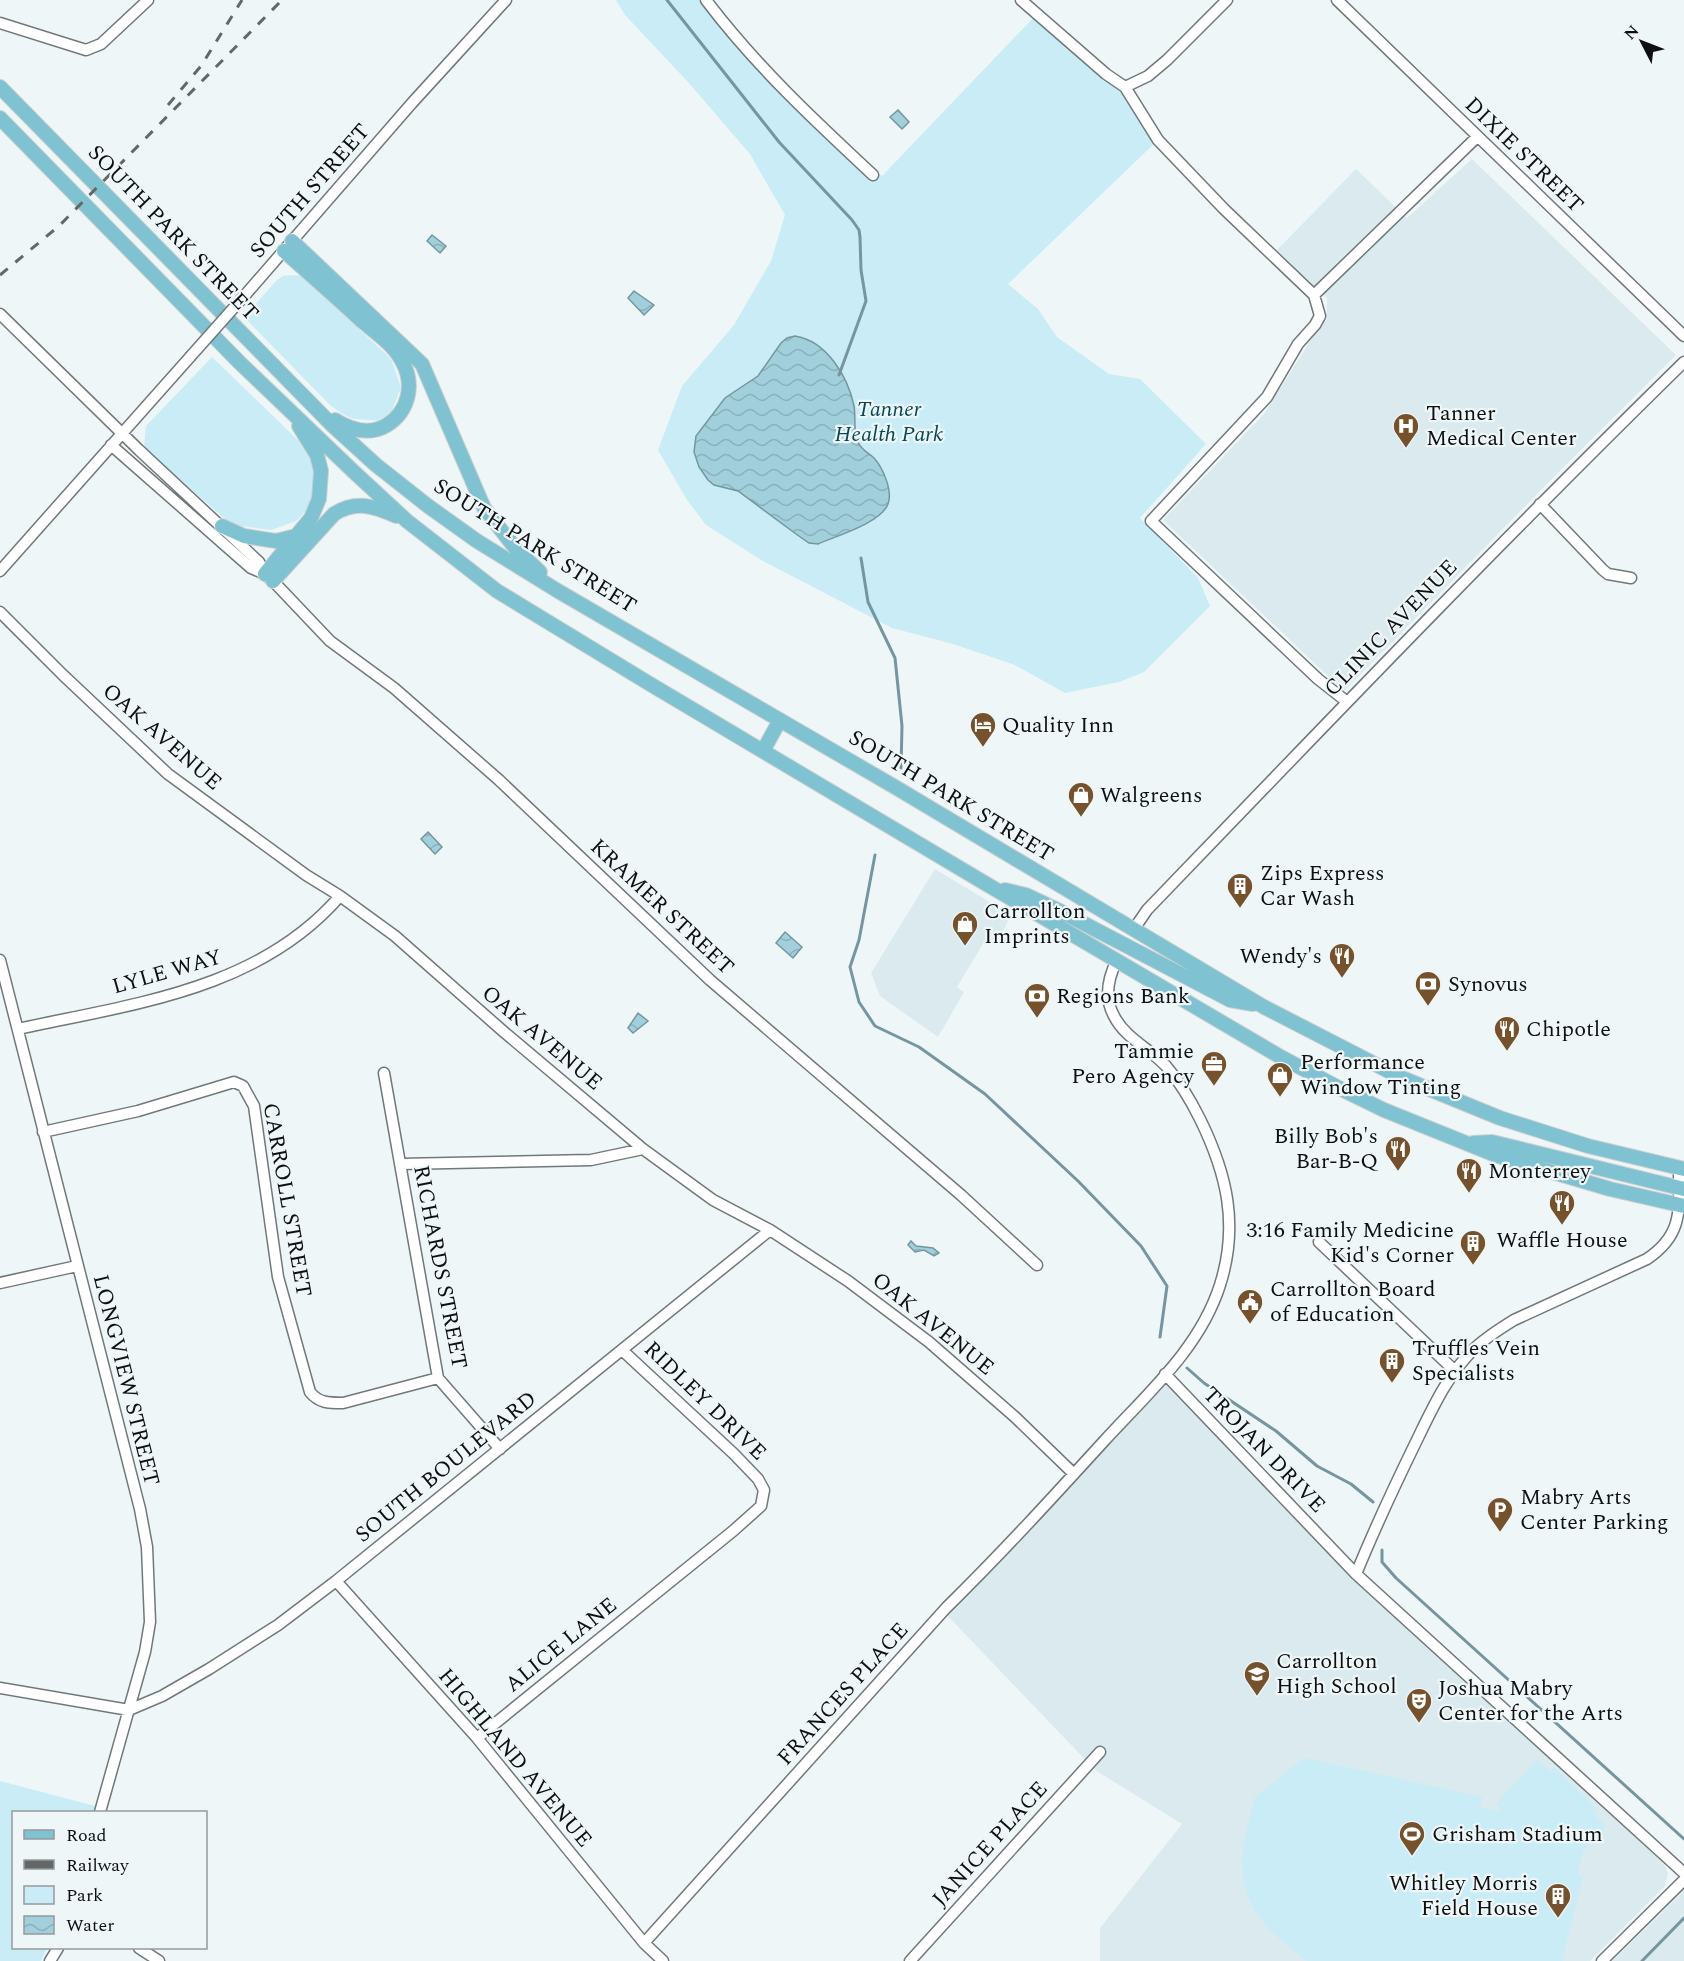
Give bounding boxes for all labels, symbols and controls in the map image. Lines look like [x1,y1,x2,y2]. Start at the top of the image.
north arrow [1612,12,1672,72]
text: N [1618,20,1645,46]
street label: DIXIE STREET [1457,89,1591,221]
street label: SOUTH STREET [242,116,378,266]
street label: SOUTH PARK STREET [80,137,266,329]
park label: Tanner Health Park [835,393,943,451]
place label: Tanner Medical Center [1426,397,1577,455]
hospital icon: Tanner Medical Center [1391,411,1421,449]
street label: SOUTH PARK STREET [427,470,643,622]
street label: CLINIC AVENUE [1317,552,1465,704]
street label: OAK AVENUE [95,675,229,799]
place label: Quality Inn [1002,709,1114,742]
hotel icon: Quality Inn [968,710,998,748]
street label: SOUTH PARK STREET [842,722,1060,870]
place label: Walgreens [1100,779,1202,812]
shop icon: Walgreens [1066,780,1096,818]
street label: KRAMER STREET [582,831,742,983]
place label: Zips Express Car Wash [1260,857,1384,915]
building icon: Zips Express Car Wash [1225,871,1255,909]
place label: Carrollton Imprints [984,895,1086,953]
shop icon: Carrollton Imprints [950,909,980,947]
place label: Wendy's [1240,940,1322,973]
street label: LYLE WAY [108,941,226,1003]
restaurant icon: Wendy's [1327,941,1357,979]
place label: Synovus [1448,968,1528,1001]
bank icon: Synovus [1413,969,1443,1007]
street label: OAK AVENUE [474,977,610,1099]
place label: Regions Bank [1056,980,1190,1013]
bank icon: Regions Bank [1022,981,1052,1019]
place label: Chipotle [1526,1013,1611,1046]
restaurant icon: Chipotle [1492,1014,1522,1052]
place label: Tammie Pero Agency [1071,1035,1195,1093]
place label: Performance Window Tinting [1300,1046,1461,1104]
office icon: Tammie Pero Agency [1199,1049,1229,1087]
shop icon: Performance Window Tinting [1265,1060,1295,1098]
street label: CARROLL STREET [254,1100,320,1300]
place label: Billy Bob's Bar-B-Q [1274,1120,1378,1178]
restaurant icon: Billy Bob's Bar-B-Q [1383,1134,1413,1172]
place label: Monterrey [1488,1155,1592,1188]
restaurant icon: Monterrey [1454,1156,1484,1194]
street label: RICHARDS STREET [404,1162,476,1372]
restaurant icon: Waffle House [1547,1188,1577,1226]
place label: 3:16 Family Medicine Kid's Corner [1246,1214,1454,1272]
place label: Waffle House [1496,1224,1628,1257]
building icon: 3:16 Family Medicine Kid's Corner [1458,1228,1488,1266]
street label: OAK AVENUE [865,1264,1001,1384]
street label: LONGVIEW STREET [84,1271,168,1489]
place label: Carrollton Board of Education [1270,1273,1435,1331]
public building icon: Carrollton Board of Education [1235,1287,1265,1325]
place label: Truffles Vein Specialists [1412,1332,1540,1390]
street label: RIDLEY DRIVE [636,1334,774,1468]
building icon: Truffles Vein Specialists [1377,1346,1407,1384]
street label: TROJAN DRIVE [1195,1379,1333,1521]
street label: SOUTH BOULEVARD [348,1383,544,1551]
place label: Mabry Arts Center Parking [1520,1481,1669,1539]
parking icon: Mabry Arts Center Parking [1485,1495,1515,1533]
street label: ALICE LANE [498,1589,624,1701]
street label: FRANCES PLACE [769,1615,917,1773]
place label: Carrollton High School [1276,1645,1397,1703]
school or university icon: Carrollton High School [1242,1659,1272,1697]
street label: HIGHLAND AVENUE [430,1661,600,1855]
place label: Joshua Mabry Center for the Arts [1438,1672,1623,1730]
theatre icon: Joshua Mabry Center for the Arts [1404,1686,1434,1724]
street label: JANICE PLACE [924,1774,1056,1914]
legend [12,1811,207,1949]
place label: Grisham Stadium [1432,1818,1603,1851]
sports icon: Grisham Stadium [1397,1819,1427,1857]
text: Road [66,1822,107,1849]
text: Railway [66,1852,130,1879]
place label: Whitley Morris Field House [1389,1867,1538,1925]
building icon: Whitley Morris Field House [1543,1881,1573,1919]
text: Park [66,1882,103,1909]
text: Water [66,1912,114,1939]

